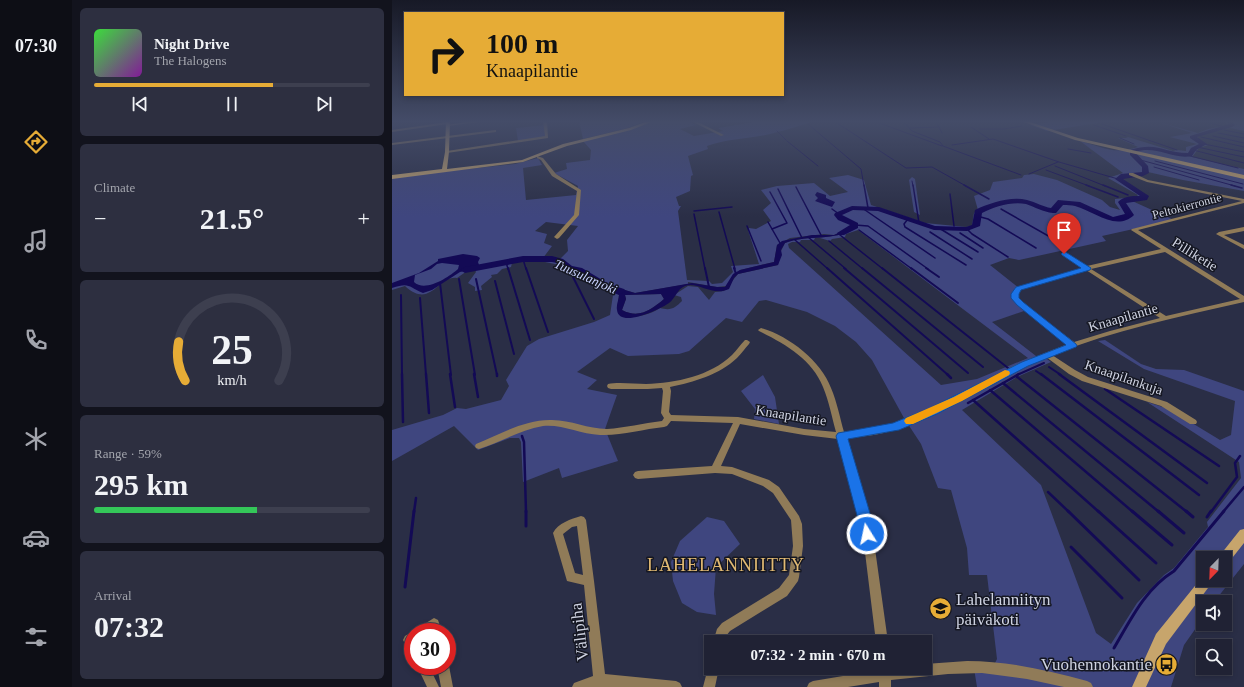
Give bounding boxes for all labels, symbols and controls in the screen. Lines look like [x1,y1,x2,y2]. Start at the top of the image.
icon: right [420,28,472,80]
text: 100 m [486,28,558,59]
text: 07:30 [15,36,57,56]
text: Night Drive [154,36,229,52]
text: The Halogens [154,53,227,68]
text: Knaapilantie [486,61,578,81]
icon: previous [129,93,151,115]
icon: pause [221,93,243,115]
icon: next [313,93,335,115]
icon: directions [22,128,50,156]
text: Climate [94,180,135,195]
street label: Peltokierrontie [1151,190,1223,222]
text: 21.5° [200,202,264,235]
text: − [94,206,106,231]
text: + [358,206,370,231]
pin [1047,213,1081,254]
icon: arrive [1053,219,1075,241]
icon: music [22,227,50,255]
street label: Pilliketie [1169,235,1220,274]
water label: Tuusulanjoki [552,256,620,297]
street label: Knaapilantie [1087,300,1160,335]
icon: phone [22,326,50,354]
text: 25 [211,327,253,373]
street label: Knaapilankuja [1083,357,1166,398]
text: km/h [217,372,247,388]
street label: Knaapilantie [754,402,827,428]
icon: climate [22,425,50,453]
text: Range · 59% [94,446,162,461]
text: 295 km [94,468,188,501]
position arrow [846,513,888,555]
icon: car [22,524,50,552]
north arrow [1196,551,1232,587]
map controls [1196,551,1232,675]
district label: LAHELANNIITTY [647,555,805,575]
text: Arrival [94,588,132,603]
place label: Lahelanniityn päiväkoti [956,590,1051,629]
button: sound [1196,595,1232,631]
school or university icon: Lahelanniityn päiväkoti [928,596,954,622]
street label: Välipiha [566,601,592,662]
text: 07:32 [94,610,164,643]
icon: filters [22,623,50,651]
speed limit sign: 30 [404,623,456,675]
button: search [1196,639,1232,675]
text: 07:32 · 2 min · 670 m [751,647,886,663]
bus stop icon: Vuohennokantie [1154,651,1180,677]
place label: Vuohennokantie [1041,655,1152,674]

